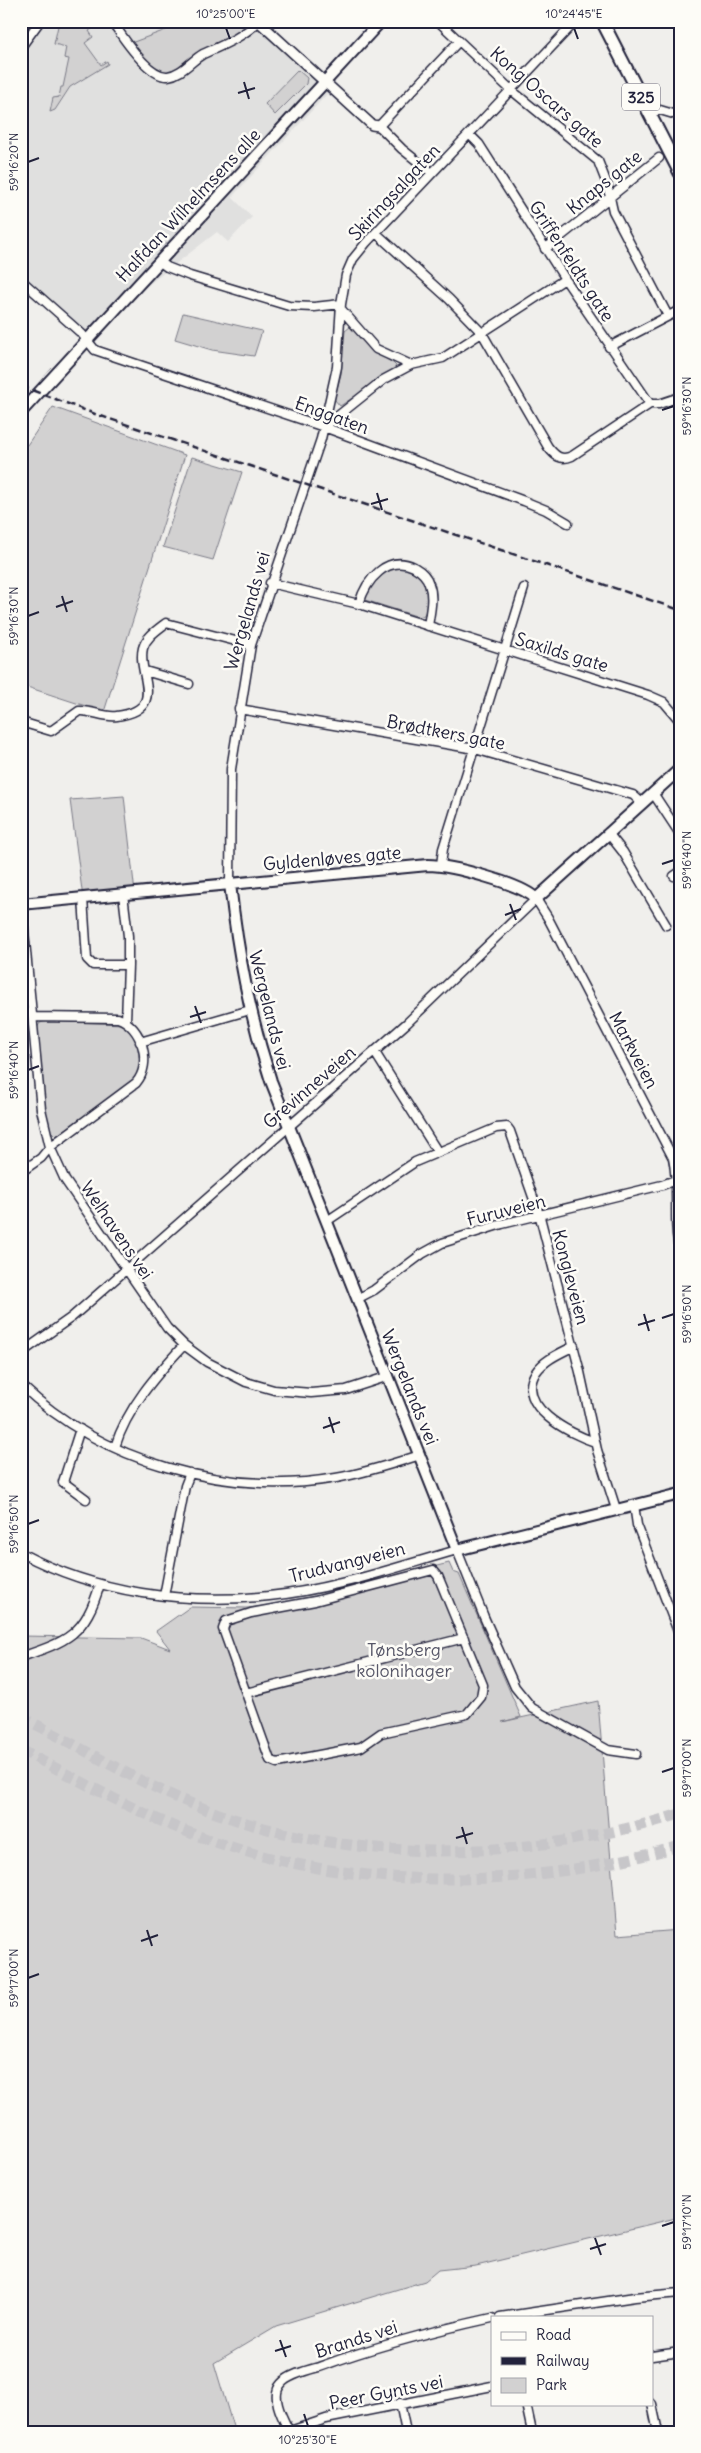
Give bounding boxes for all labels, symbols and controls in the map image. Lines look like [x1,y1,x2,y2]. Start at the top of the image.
text: 10°25'00"E [196,6,256,21]
text: 10°24'45"E [546,6,602,21]
street label: Kong Oscars gate [486,41,608,153]
road number: 325 [622,84,660,110]
street label: Halfdan Wilhelmsens alle [111,123,265,287]
text: 59°16'20"N [6,133,21,191]
street label: Skiringsalgaten [343,139,445,245]
street label: Knaps gate [562,145,646,219]
street label: Griffenfeldts gate [524,196,620,326]
text: 59°16'30"N [679,377,694,435]
street label: Enggaten [292,391,372,439]
street label: Wergelands vei [219,549,275,673]
text: 59°16'30"N [6,587,21,645]
street label: Saxilds gate [513,627,611,677]
street label: Brødtkers gate [385,709,507,755]
text: 59°16'40"N [679,831,694,889]
street label: Gyldenløves gate [262,840,402,876]
street label: Wergelands vei [244,948,296,1072]
street label: Markveien [604,1008,664,1092]
street label: Grevinneveien [258,1040,360,1134]
text: 59°16'40"N [6,1041,21,1099]
street label: Welhavens vei [76,1176,158,1284]
street label: Furuveien [464,1189,548,1231]
street label: Kongleveien [547,1227,595,1327]
text: 59°16'50"N [679,1285,694,1343]
street label: Wergelands vei [376,1326,444,1448]
text: 59°16'50"N [6,1495,21,1553]
street label: Trudvangveien [287,1537,407,1587]
park label: Tønsberg kolonihager [356,1638,452,1682]
text: 59°17'00"N [679,1739,694,1797]
text: 59°17'00"N [6,1949,21,2007]
text: 59°17'10"N [679,2194,694,2250]
street label: Brands vei [312,2315,400,2363]
legend [491,2316,654,2406]
text: Road [536,2325,571,2344]
text: Railway [536,2351,590,2370]
street label: Peer Gynts vei [327,2370,445,2414]
text: Park [536,2375,567,2394]
text: 10°25'30"E [279,2432,337,2447]

